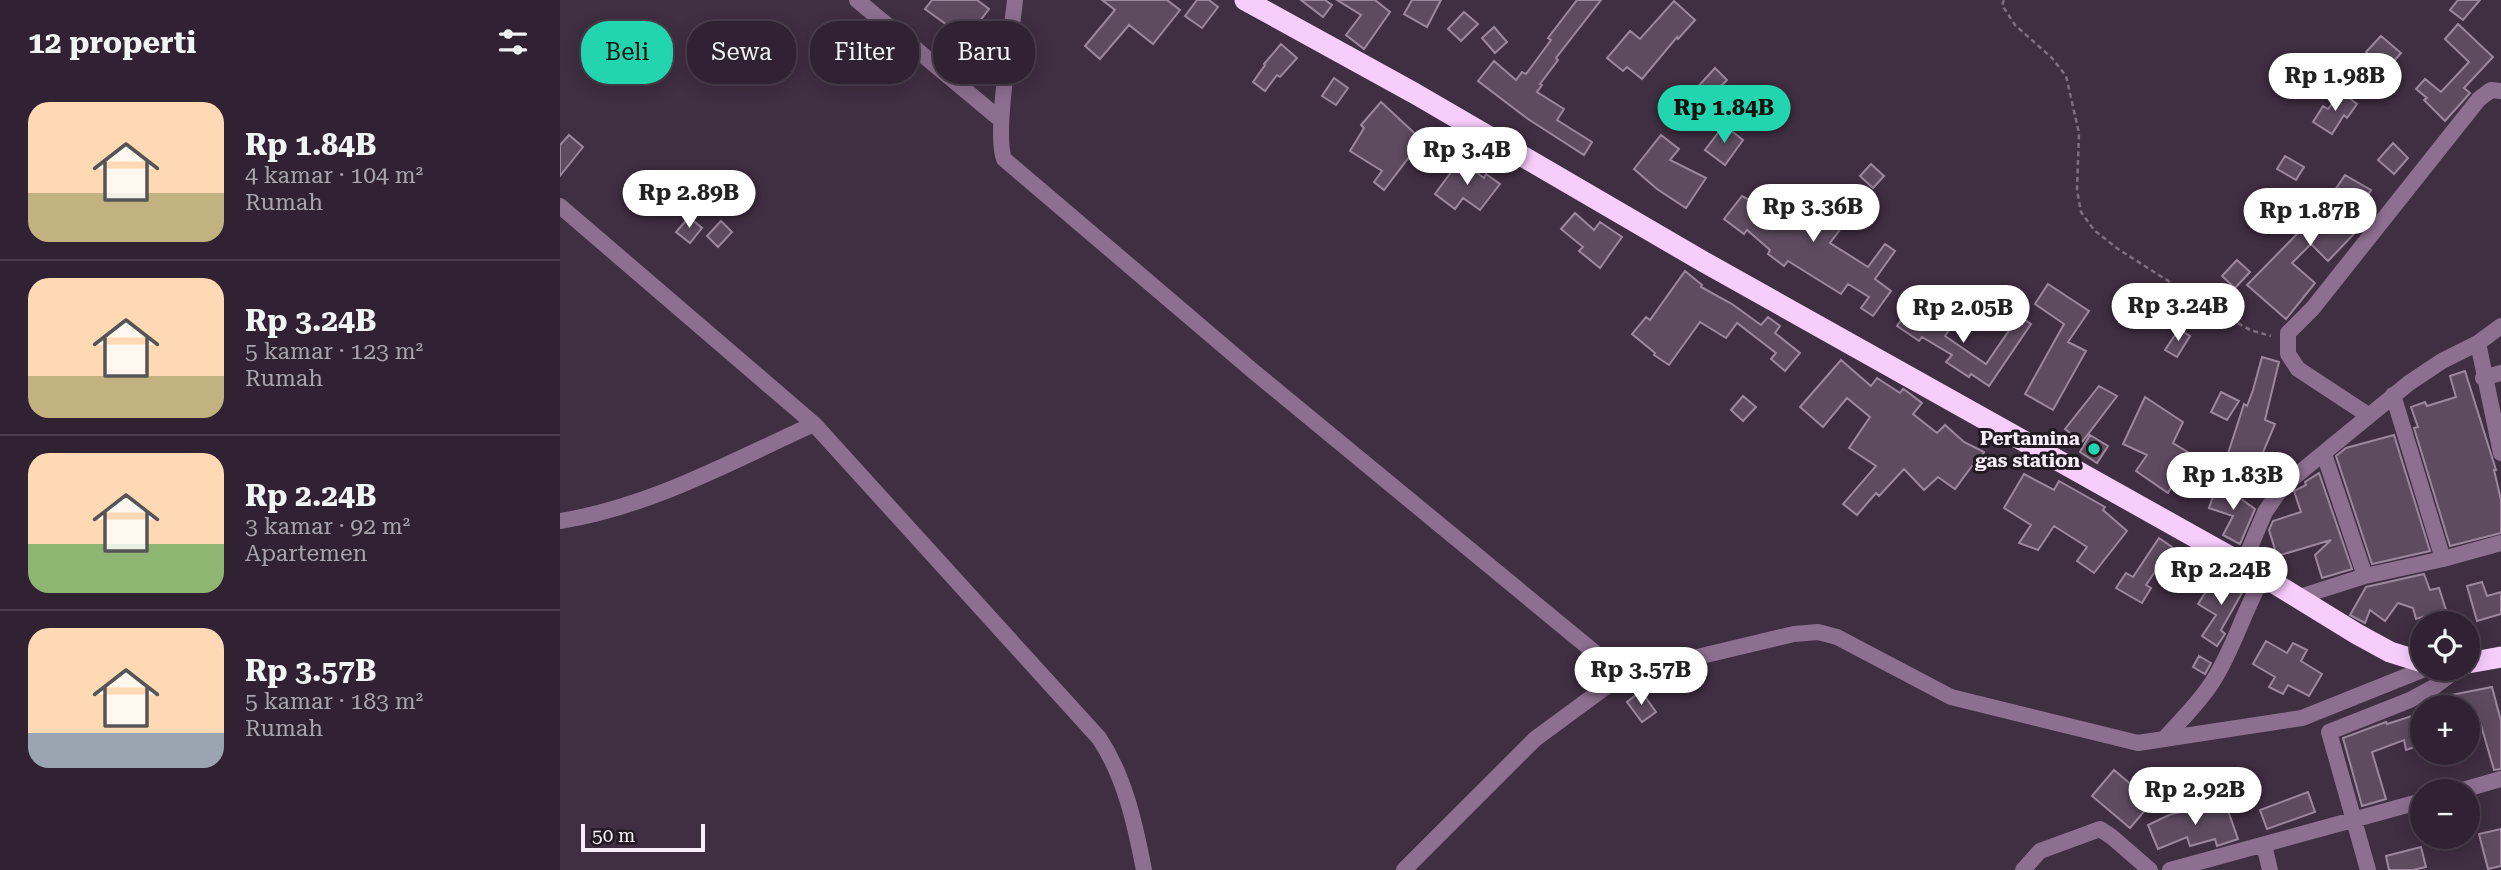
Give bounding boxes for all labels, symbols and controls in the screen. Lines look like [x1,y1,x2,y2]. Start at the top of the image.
chip: Beli [581,21,673,84]
chip: Sewa [687,21,796,84]
chip: Filter [810,21,919,84]
chip: Baru [933,21,1035,84]
icon: filters [494,23,532,61]
text: 12 properti [28,25,196,60]
pin: Rp 1.98B [2263,54,2407,113]
text: Rp 1.98B [2285,62,2385,89]
pin: Rp 1.84B [1652,86,1796,145]
text: Rp 1.84B [1674,94,1774,121]
text: Rp 1.84B [245,127,377,162]
pin: Rp 3.4B [1402,128,1532,187]
icon: home [84,130,168,214]
text: Rp 3.4B [1423,136,1511,163]
text: 4 kamar · 104 m² [245,162,423,189]
pin: Rp 2.89B [617,170,761,230]
text: Rp 2.89B [639,179,739,206]
pin: Rp 3.36B [1741,184,1885,244]
pin: Rp 1.87B [2238,188,2382,248]
text: Rumah [245,189,323,216]
text: Rp 3.36B [1763,193,1863,220]
text: Rp 1.87B [2260,197,2360,224]
pin: Rp 3.24B [2106,284,2250,343]
pin: Rp 2.05B [1891,286,2035,345]
text: Rp 3.24B [2128,292,2228,319]
text: Rp 2.05B [1913,294,2013,321]
text: Rp 3.24B [245,303,377,338]
icon: home [84,306,168,390]
text: 5 kamar · 123 m² [245,338,423,365]
text: Rumah [245,365,323,392]
place label: Pertamina gas station [1974,427,2080,472]
marker: Pertamina gas station [2086,441,2102,457]
pin: Rp 1.83B [2161,452,2305,512]
text: Rp 1.83B [2183,461,2283,488]
text: Rp 2.24B [245,478,377,513]
icon: home [84,481,168,565]
text: 3 kamar · 92 m² [245,513,410,540]
text: Apartemen [245,540,367,567]
pin: Rp 2.24B [2149,548,2293,607]
text: Rp 2.24B [2171,556,2271,583]
map controls [2410,611,2480,849]
button: locate [2410,611,2480,681]
pin: Rp 3.57B [1569,648,1713,707]
text: Rp 3.57B [245,653,377,688]
icon: home [84,656,168,740]
text: Rp 3.57B [1591,656,1691,683]
text: 5 kamar · 183 m² [245,688,423,715]
button: + [2410,695,2480,765]
text: Rumah [245,715,323,742]
pin: Rp 2.92B [2123,768,2267,827]
text: Rp 2.92B [2145,776,2245,803]
button: − [2410,779,2480,849]
scale bar [581,821,705,853]
text: 50 m [592,824,635,847]

